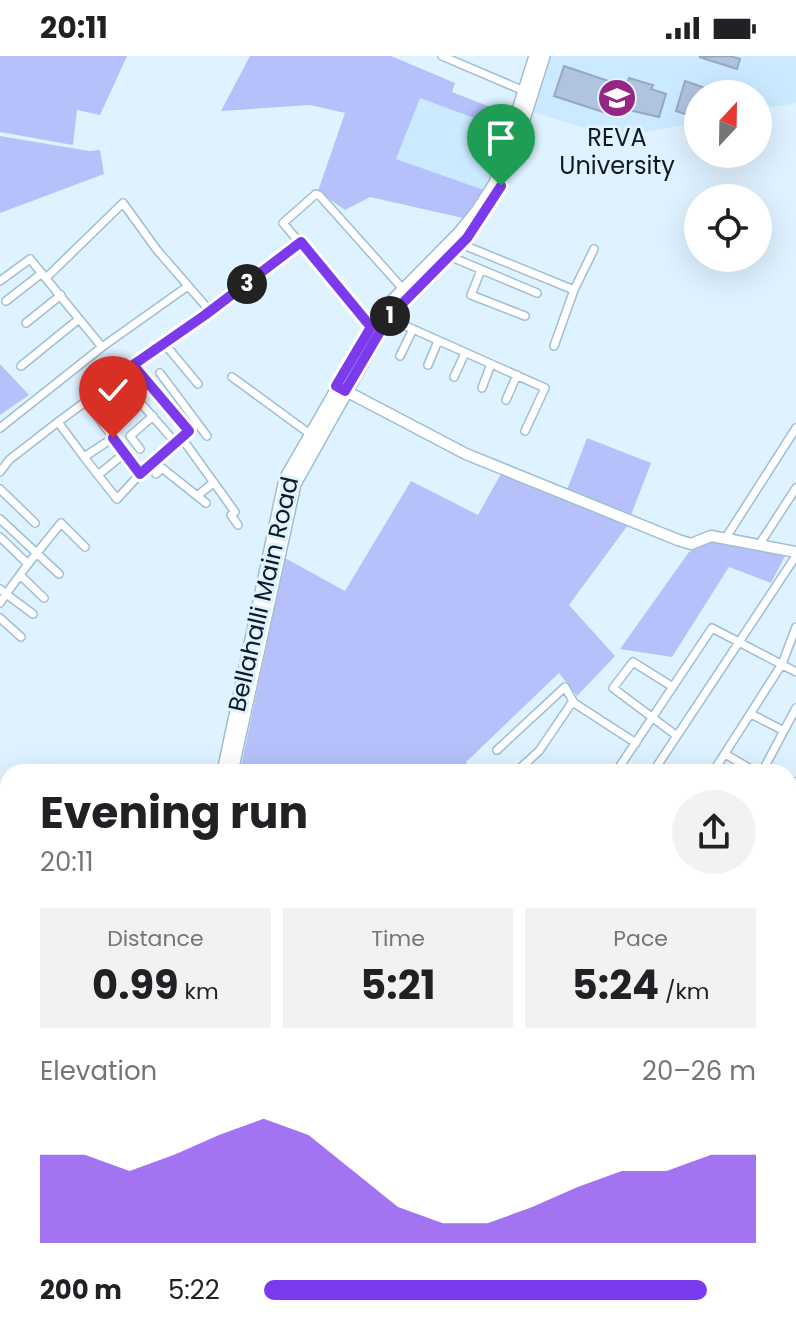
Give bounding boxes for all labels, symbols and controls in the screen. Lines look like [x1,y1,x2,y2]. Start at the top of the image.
text: 20:11 [40,6,108,49]
school or university icon: REVA University [596,77,638,119]
north arrow [684,80,772,168]
map controls [684,80,772,272]
pin [467,104,535,186]
icon: arrive [479,116,523,160]
place label: REVA University [559,121,675,182]
button: locate [684,184,772,272]
pin: 3 [227,264,267,304]
text: 3 [240,268,254,299]
pin: 1 [370,296,410,336]
text: 1 [386,300,394,331]
pin [79,356,147,438]
icon: check [91,368,135,412]
street label: Bellahalli Main Road [220,473,306,715]
text: Evening run [40,782,308,843]
button: share [672,790,756,874]
text: 20:11 [40,844,93,880]
text: Distance [107,923,204,954]
text: Time [371,923,425,954]
text: Pace [613,923,668,954]
text: 0.99 [92,957,179,1013]
text: 5:21 [360,957,436,1013]
text: 5:24 [572,957,659,1013]
text: km [179,976,219,1007]
text: /km [659,976,709,1007]
text: Elevation [40,1053,157,1089]
text: 20–26 m [642,1053,756,1089]
text: 200 m [40,1272,122,1308]
text: 5:22 [168,1272,220,1308]

